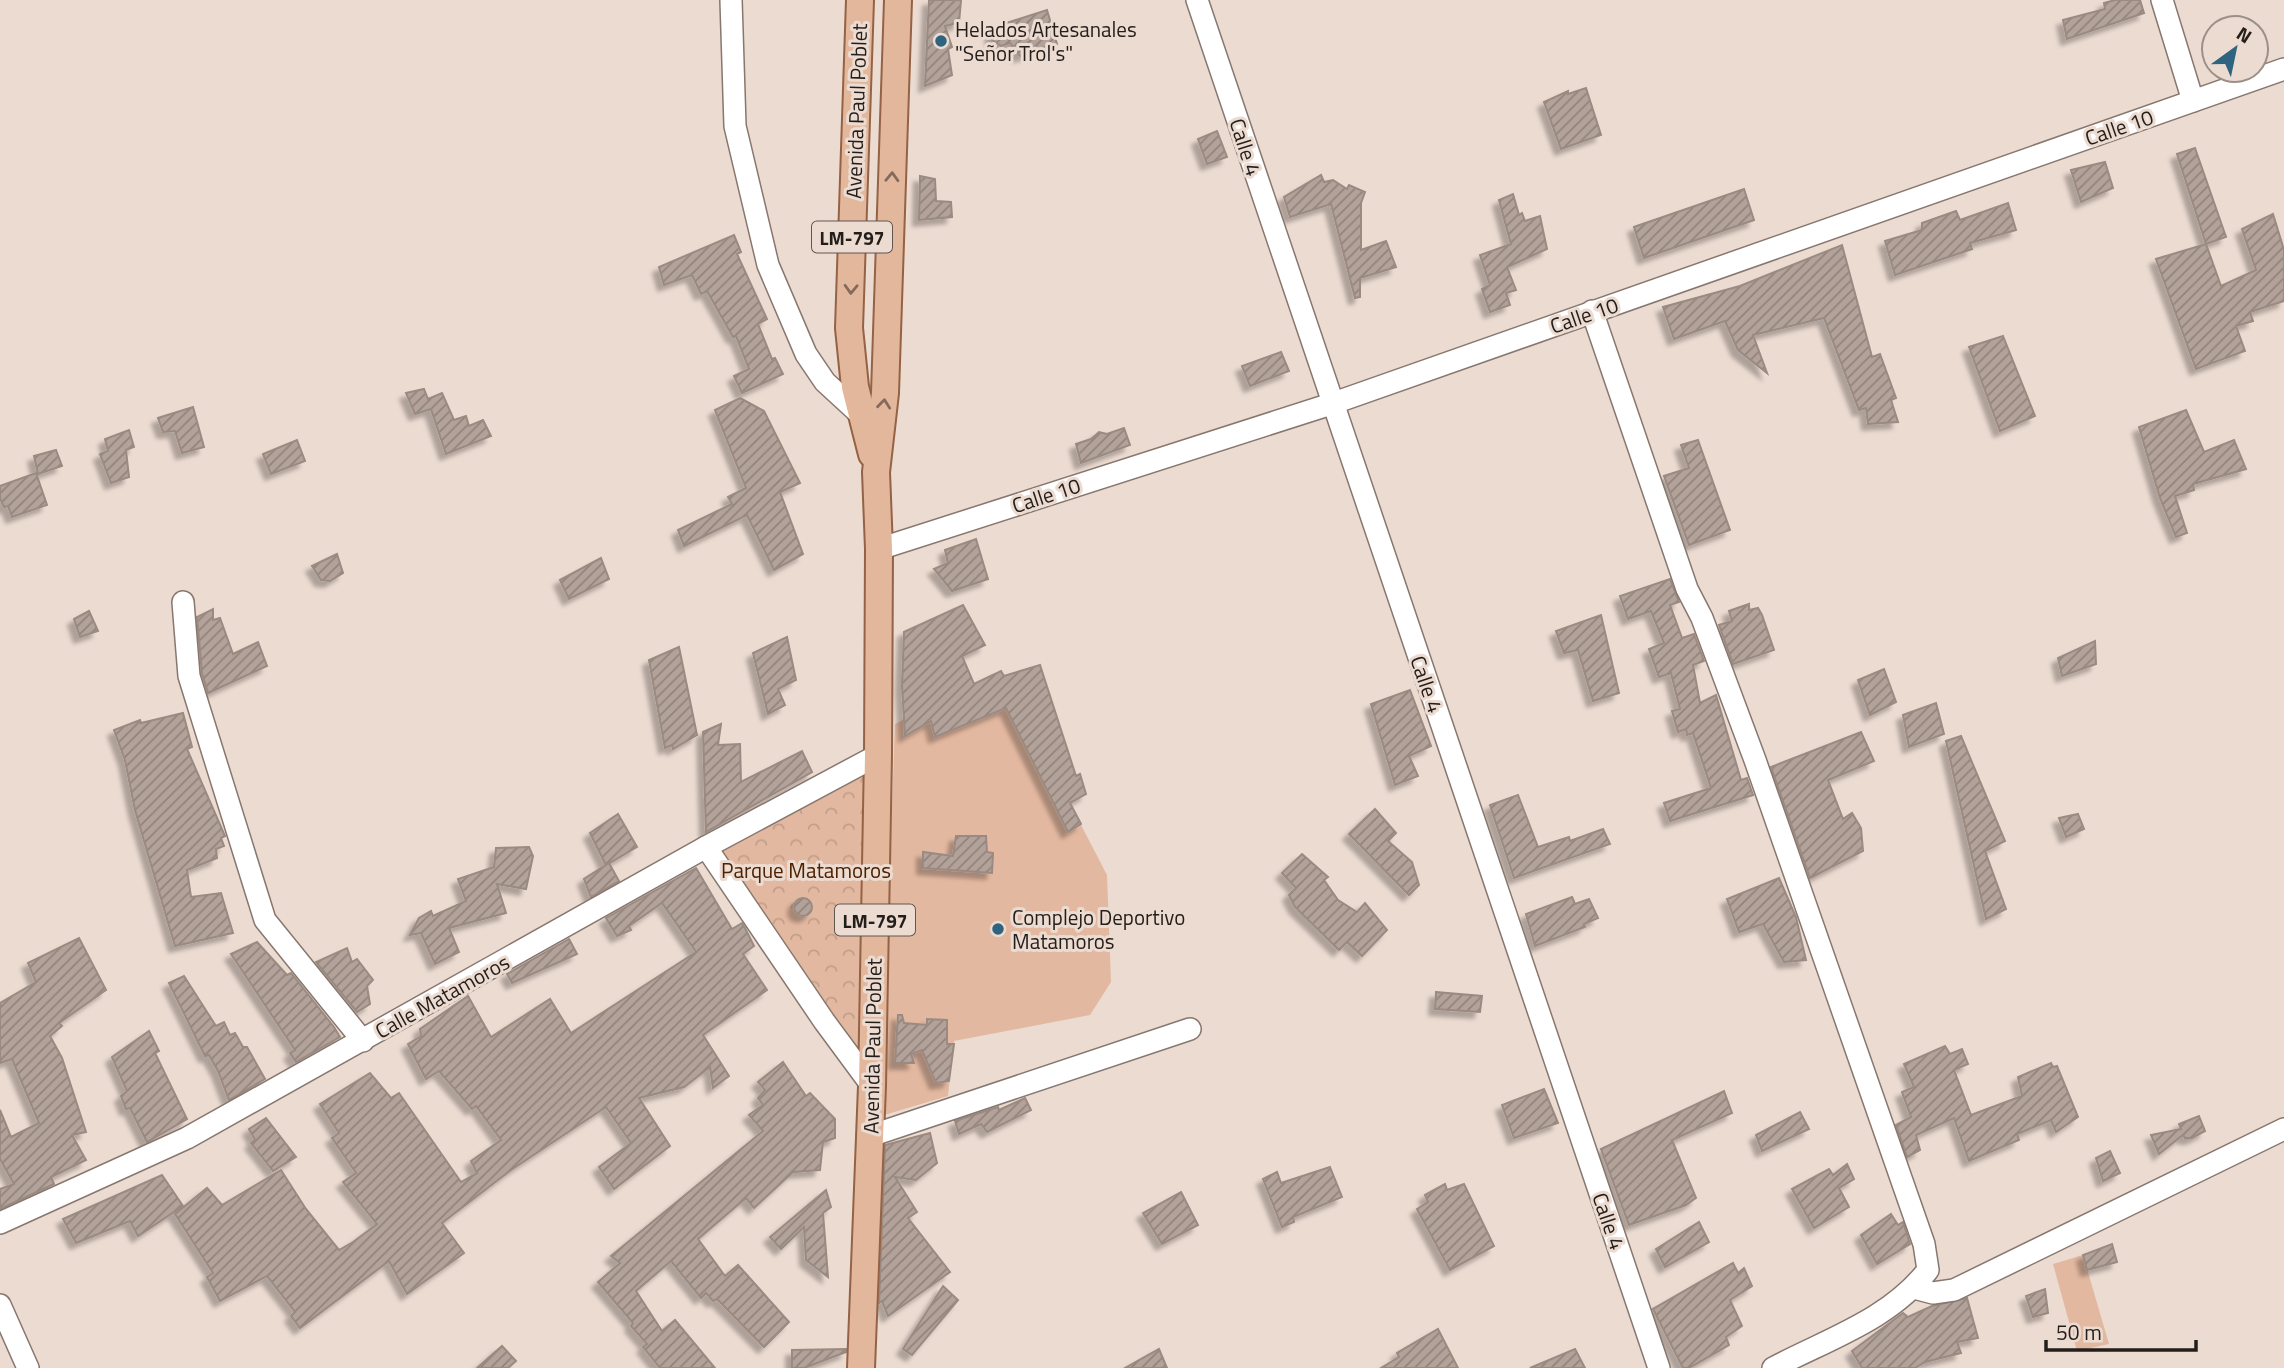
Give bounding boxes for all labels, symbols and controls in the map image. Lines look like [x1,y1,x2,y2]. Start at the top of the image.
place label: Helados Artesanales "Señor Trol's" [955,13,1137,69]
north arrow [2200,14,2270,84]
text: N [2231,19,2258,50]
street label: Avenida Paul Poblet [837,22,875,199]
marker: Helados Artesanales "Señor Trol's" [933,33,949,49]
street label: Calle 10 [2081,100,2157,154]
street label: Calle 4 [1222,114,1270,180]
one-way arrow [885,171,900,182]
road number: LM-797 [812,221,892,252]
one-way arrow [843,283,858,294]
street label: Calle 10 [1546,288,1622,342]
one-way arrow [876,398,891,410]
street label: Calle 10 [1008,469,1084,521]
street label: Calle 4 [1402,651,1452,717]
park label: Parque Matamoros [721,854,891,886]
place label: Complejo Deportivo Matamoros [1012,901,1185,957]
road number: LM-797 [835,904,915,936]
marker: Complejo Deportivo Matamoros [990,921,1006,937]
street label: Calle Matamoros [369,946,515,1046]
street label: Avenida Paul Poblet [854,957,890,1134]
street label: Calle 4 [1584,1188,1634,1254]
scale bar [2046,1308,2196,1352]
text: 50 m [2056,1316,2102,1348]

